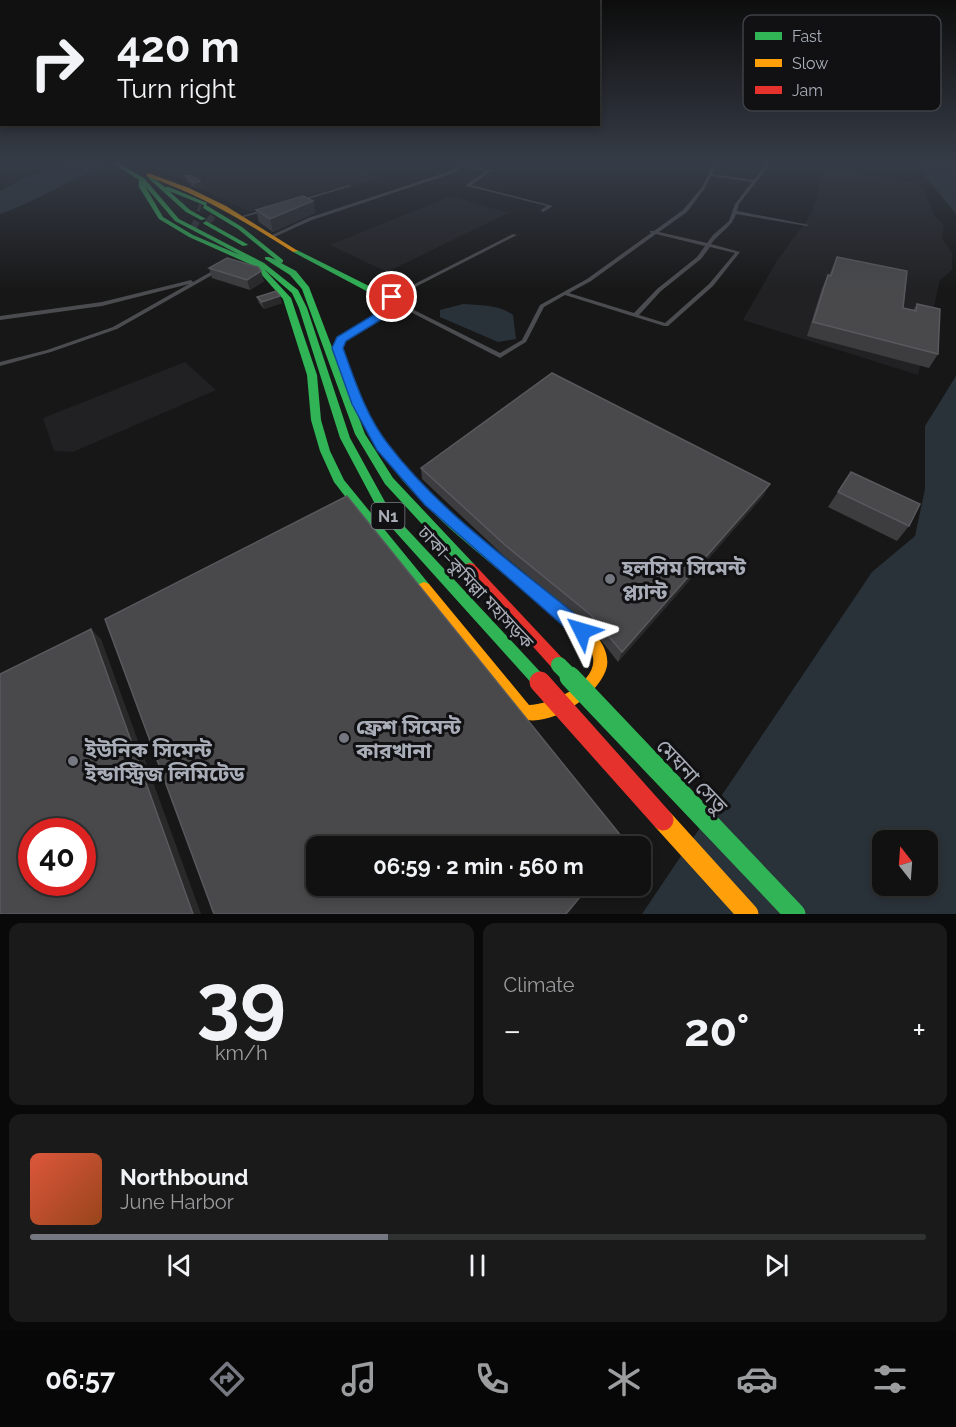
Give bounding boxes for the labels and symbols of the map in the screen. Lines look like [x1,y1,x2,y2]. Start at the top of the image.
legend [743,15,941,111]
text: Fast [792,27,823,46]
text: Slow [792,54,828,73]
text: Jam [792,81,823,100]
pin [366,271,417,322]
road number: N1 [372,503,404,529]
street label: ঢাকা–কুমিল্লা মহাসড়ক [412,521,539,654]
place label: হলসিম সিমেন্ট প্ল্যান্ট [621,555,746,604]
marker: হলসিম সিমেন্ট প্ল্যান্ট [603,572,617,586]
position arrow [550,599,614,663]
place label: ফ্রেশ সিমেন্ট কারখানা [355,714,461,763]
marker: ফ্রেশ সিমেন্ট কারখানা [337,731,351,745]
street label: মেঘনা সেতু [651,734,733,820]
place label: ইউনিক সিমেন্ট ইন্ডাস্ট্রিজ লিমিটেড [84,737,245,786]
marker: ইউনিক সিমেন্ট ইন্ডাস্ট্রিজ লিমিটেড [66,754,80,768]
speed limit sign: 40 [18,818,96,896]
north arrow [872,830,938,896]

